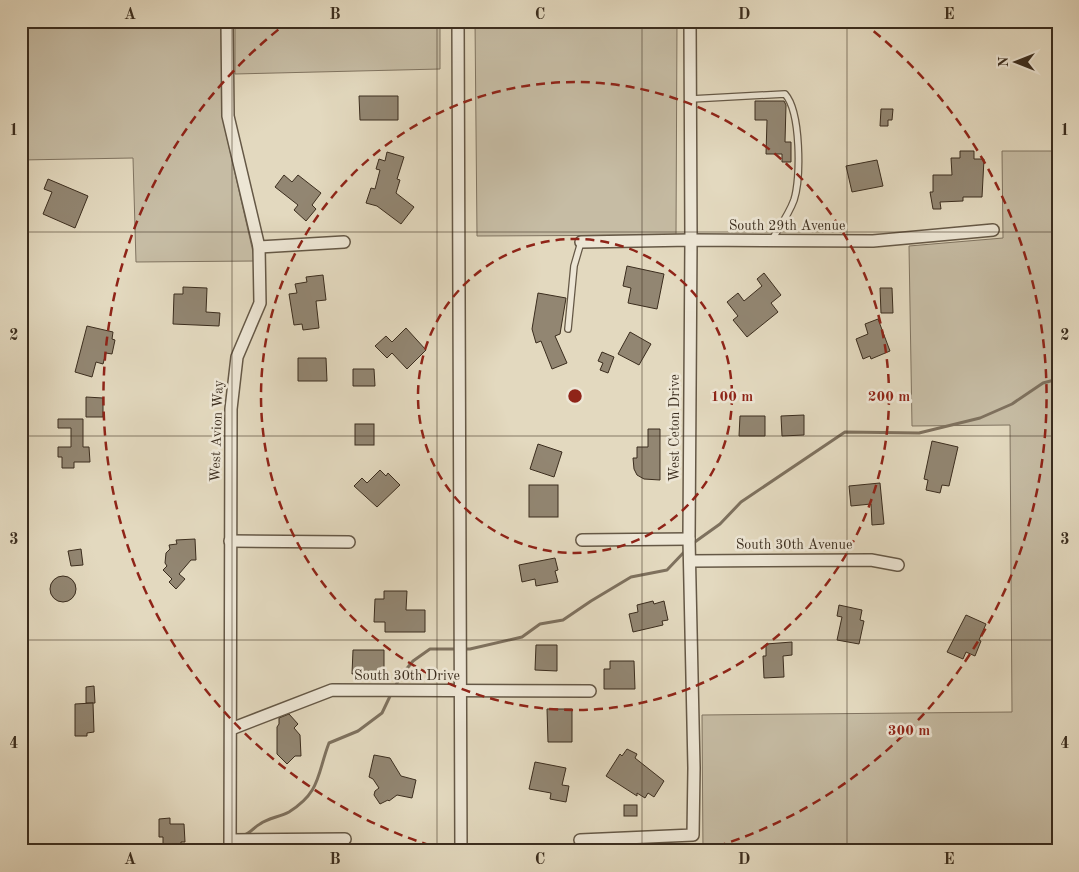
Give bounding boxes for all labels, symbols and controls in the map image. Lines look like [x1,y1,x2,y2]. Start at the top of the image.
text: A [124,7,136,23]
text: B [329,7,341,23]
text: C [535,7,545,23]
text: D [738,7,750,23]
text: E [943,7,955,23]
north arrow [992,38,1042,88]
text: N [997,56,1011,67]
text: 1 [9,123,19,139]
text: 1 [1060,123,1070,139]
street label: South 29th Avenue [729,219,845,233]
text: 2 [9,328,19,344]
text: 2 [1060,328,1070,344]
street label: West Ceton Drive [668,374,682,482]
street label: West Avion Way [208,379,226,482]
centre of rings [566,387,584,405]
text: 100 m [711,390,753,405]
text: 200 m [868,390,910,405]
text: 3 [9,532,19,548]
text: 3 [1060,532,1070,548]
street label: South 30th Avenue [736,538,852,552]
street label: South 30th Drive [354,669,460,683]
text: 300 m [888,724,930,739]
text: 4 [9,736,19,752]
text: 4 [1060,736,1070,752]
text: A [124,852,136,868]
text: B [329,852,341,868]
text: C [535,852,545,868]
text: D [738,852,750,868]
text: E [943,852,955,868]

